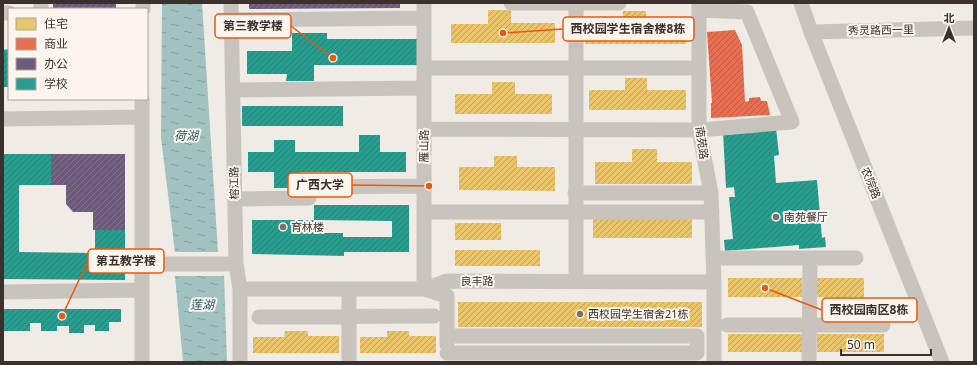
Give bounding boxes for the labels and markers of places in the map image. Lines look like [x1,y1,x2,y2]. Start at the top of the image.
callout: 第三教学楼 [215,14,291,38]
callout: 西校园学生宿舍楼8栋 [563,17,694,41]
callout: 广西大学 [288,173,352,197]
place label: 南苑餐厅 [784,209,828,224]
marker: 南苑餐厅 [771,212,781,222]
place label: 育林楼 [291,219,324,234]
marker: 育林楼 [278,222,288,232]
callout: 第五教学楼 [88,249,164,273]
callout: 西校园南区8栋 [822,298,917,322]
place label: 西校园学生宿舍21栋 [588,306,689,321]
marker: 西校园学生宿舍21栋 [575,309,585,319]

